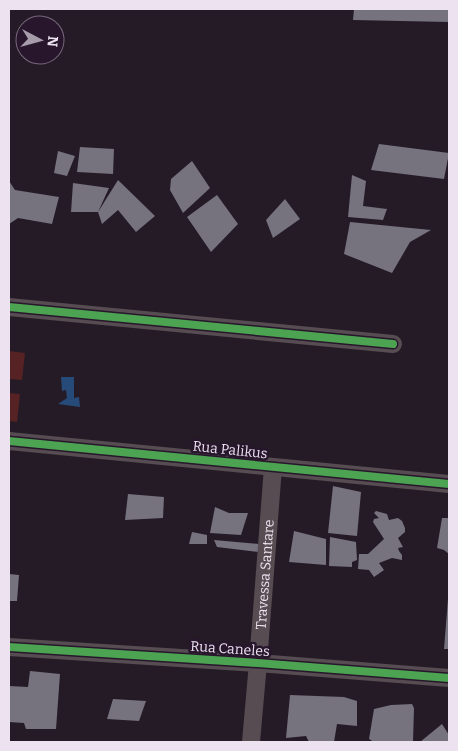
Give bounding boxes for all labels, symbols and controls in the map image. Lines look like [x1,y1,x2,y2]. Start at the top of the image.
north arrow [15,15,65,65]
text: N [43,35,61,48]
street label: Rua Palikus [192,438,268,462]
street label: Travessa Santare [252,519,277,630]
street label: Rua Caneles [190,638,270,660]

